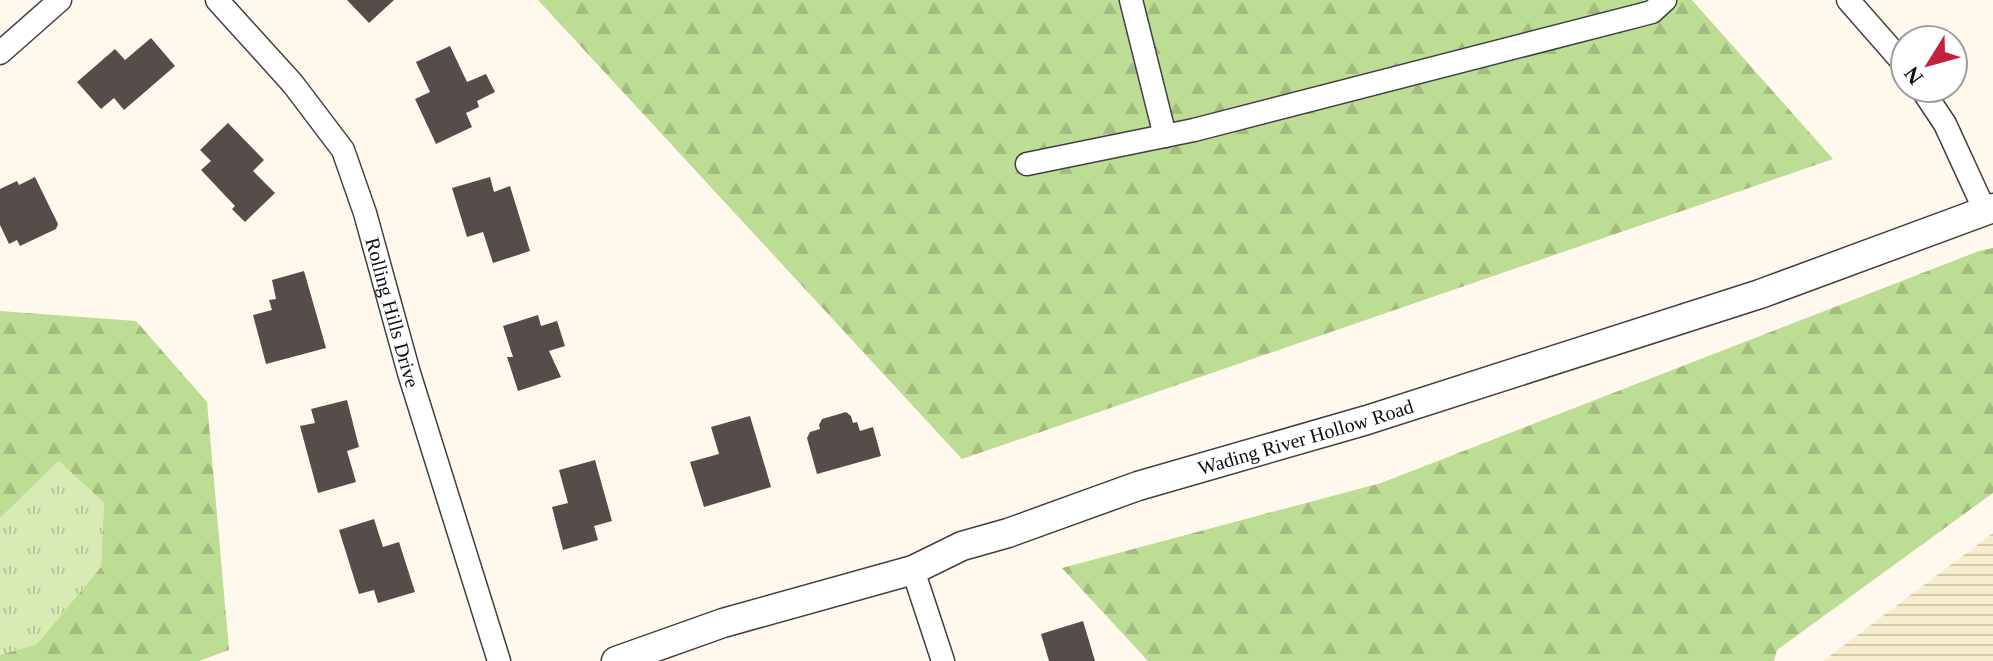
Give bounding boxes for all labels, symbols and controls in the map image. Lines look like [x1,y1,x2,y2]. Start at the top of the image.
north arrow [1889,24,1969,104]
text: N [1899,62,1928,90]
street label: Rolling Hills Drive [361,235,424,390]
street label: Wading River Hollow Road [1195,395,1416,479]

